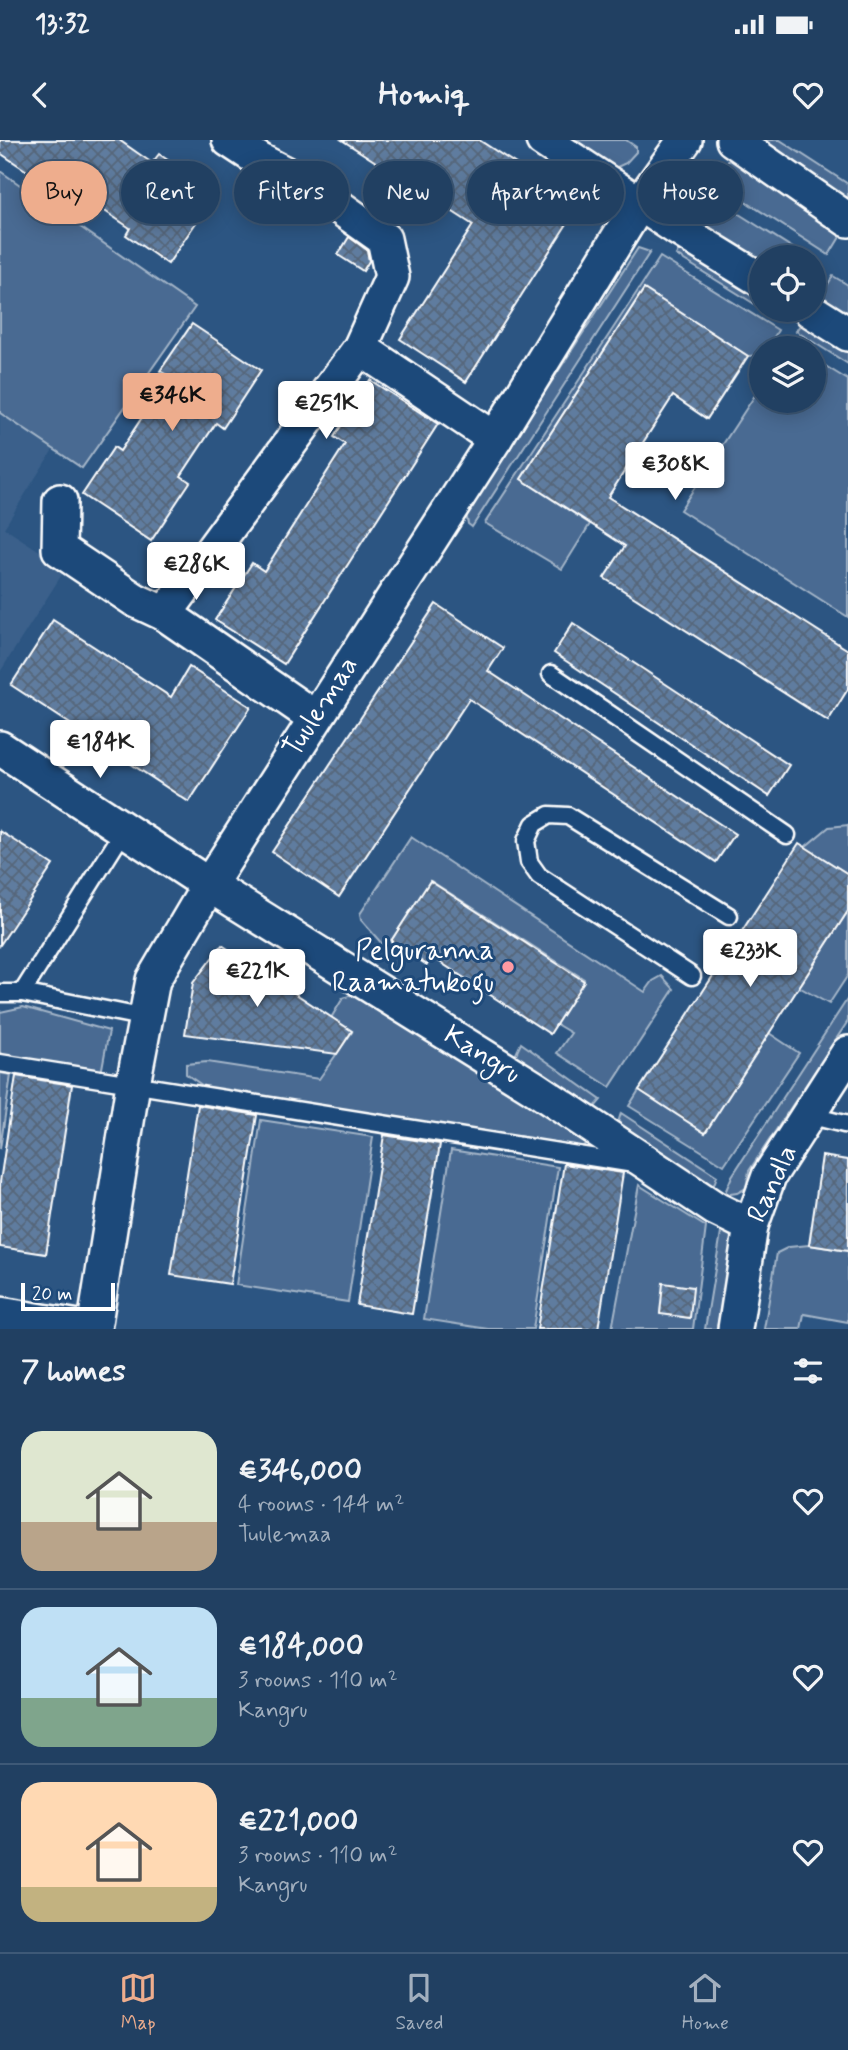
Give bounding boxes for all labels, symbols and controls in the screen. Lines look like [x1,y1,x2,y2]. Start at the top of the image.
text: 13:32 [35,8,90,42]
text: Homiq [378,74,470,116]
icon: back [21,76,59,114]
icon: heart [789,76,827,114]
chip: Buy [21,161,107,224]
chip: Rent [121,161,220,224]
chip: Filters [234,161,349,224]
chip: New [363,161,453,224]
chip: Apartment [467,161,624,224]
chip: House [638,161,743,224]
map controls [749,245,826,413]
button: locate [749,245,826,322]
button: layers [749,336,826,413]
pin: €346K [123,373,221,433]
text: €346K [139,381,205,411]
pin: €251K [277,382,375,441]
text: €251K [294,389,358,419]
pin: €308K [626,442,724,502]
text: €308K [641,450,709,480]
pin: €286K [147,542,245,602]
text: €286K [163,550,229,580]
street label: Tuulemaa [275,649,367,765]
pin: €184K [51,720,149,780]
text: €184K [66,728,134,758]
pin: €233K [701,930,799,989]
place label: Pelguranna Raamatukogu [332,933,494,1005]
text: €233K [719,937,781,967]
pin: €221K [208,950,306,1009]
text: €221K [225,957,289,987]
marker: Pelguranna Raamatukogu [500,959,516,975]
street label: Kangru [435,1017,528,1095]
street label: Randla [739,1139,807,1229]
scale bar [21,1280,116,1312]
text: 20 m [32,1282,72,1307]
text: 7 homes [21,1352,126,1391]
icon: filters [789,1352,827,1390]
text: €346,000 [238,1451,362,1490]
icon: home [77,1459,161,1543]
icon: heart [789,1482,827,1520]
text: 4 rooms · 144 m² [238,1490,405,1520]
text: Tuulemaa [238,1520,331,1550]
text: €184,000 [238,1627,364,1666]
icon: home [77,1635,161,1719]
icon: heart [789,1658,827,1696]
text: 3 rooms · 110 m² [238,1666,398,1696]
text: Kangru [238,1696,307,1726]
text: €221,000 [238,1802,358,1841]
icon: home [77,1810,161,1894]
icon: heart [789,1833,827,1871]
text: 3 rooms · 110 m² [238,1841,398,1871]
text: Kangru [238,1871,307,1901]
tab: Map [119,1969,157,2036]
tab: Saved [395,1969,443,2036]
tab: Home [682,1969,729,2036]

